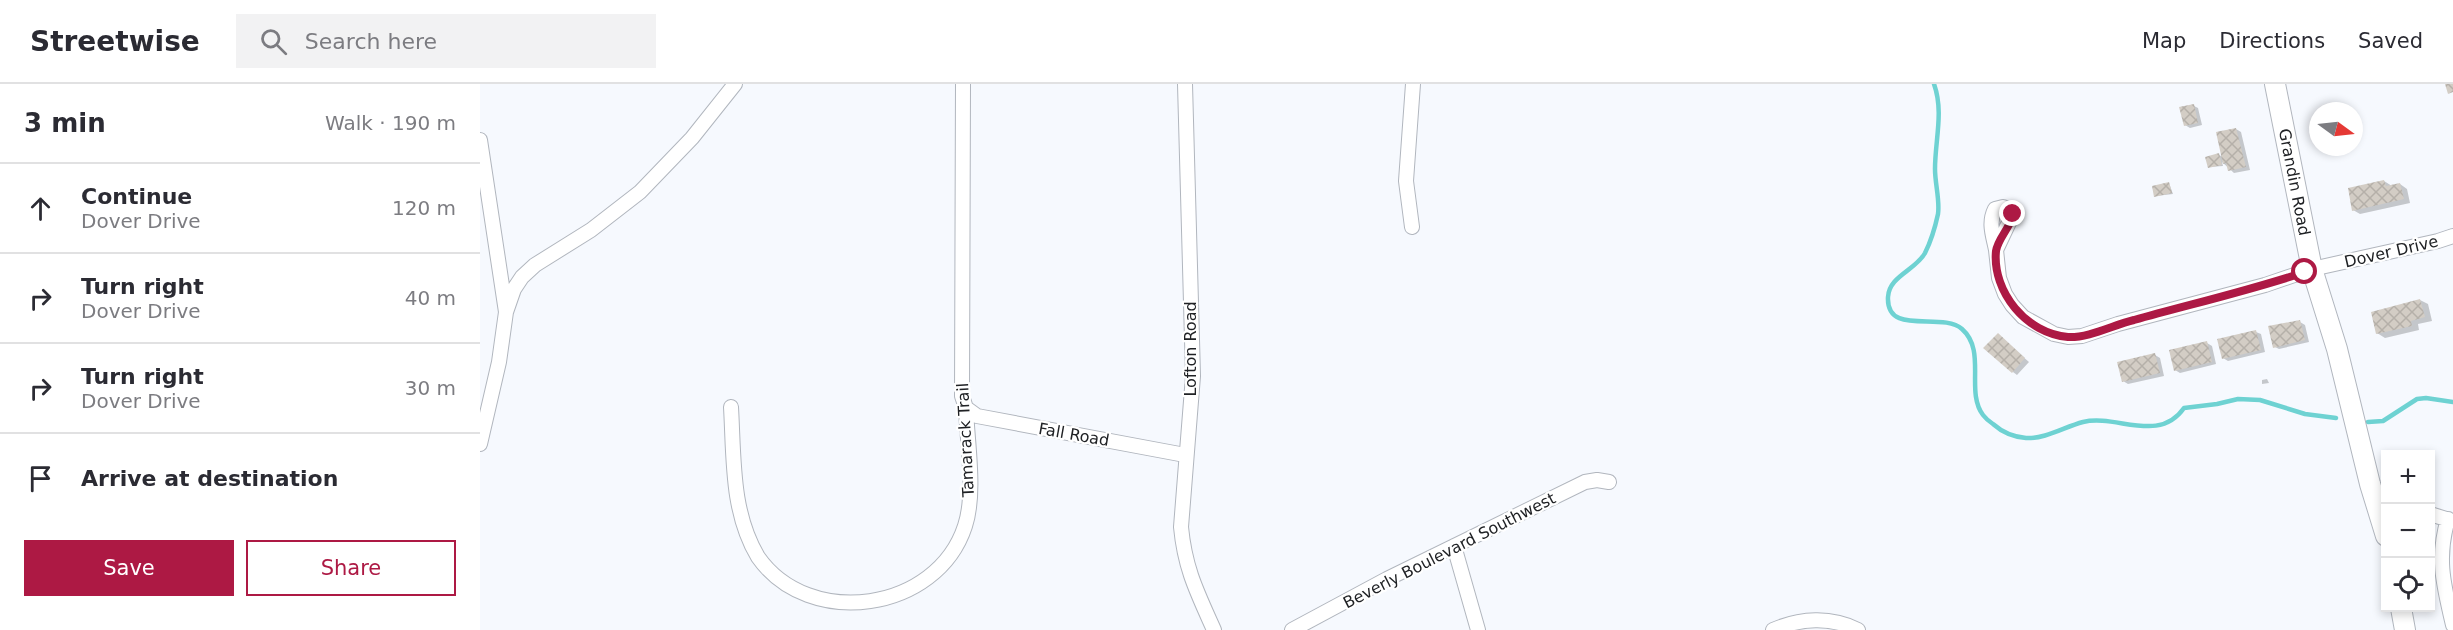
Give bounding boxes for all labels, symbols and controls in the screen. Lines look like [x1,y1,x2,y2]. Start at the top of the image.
search box [236,14,656,68]
text: Streetwise [30,25,200,58]
icon: search [257,25,290,58]
text: Search here [305,29,437,54]
text: Map [2142,29,2186,53]
text: Directions [2219,29,2325,53]
text: Saved [2358,29,2423,53]
north arrow [2309,102,2363,156]
text: 3 min [24,108,106,138]
text: Walk · 190 m [325,111,456,135]
street label: Grandin Road [2275,127,2314,237]
text: Continue [81,184,192,209]
icon: ahead [24,192,57,225]
text: 120 m [392,196,456,220]
route end [1999,200,2025,226]
text: Dover Drive [81,209,201,233]
street label: Dover Drive [2342,231,2440,272]
route start [2291,258,2317,284]
text: Turn right [81,274,204,299]
icon: right [24,282,57,315]
text: 40 m [405,286,456,310]
text: Dover Drive [81,299,201,323]
street label: Lofton Road [1181,301,1200,397]
text: Turn right [81,364,204,389]
icon: right [24,372,57,405]
text: 30 m [405,376,456,400]
street label: Tamarack Trail [953,382,978,499]
text: Dover Drive [81,389,201,413]
street label: Fall Road [1037,419,1111,450]
map controls [2381,450,2435,612]
button: + [2381,450,2435,504]
icon: arrive [24,462,57,495]
text: Arrive at destination [81,466,338,491]
street label: Beverly Boulevard Southwest [1340,488,1559,612]
button: − [2381,504,2435,558]
button: Save [24,540,234,596]
button: Share [246,540,456,596]
button: locate [2381,558,2435,612]

